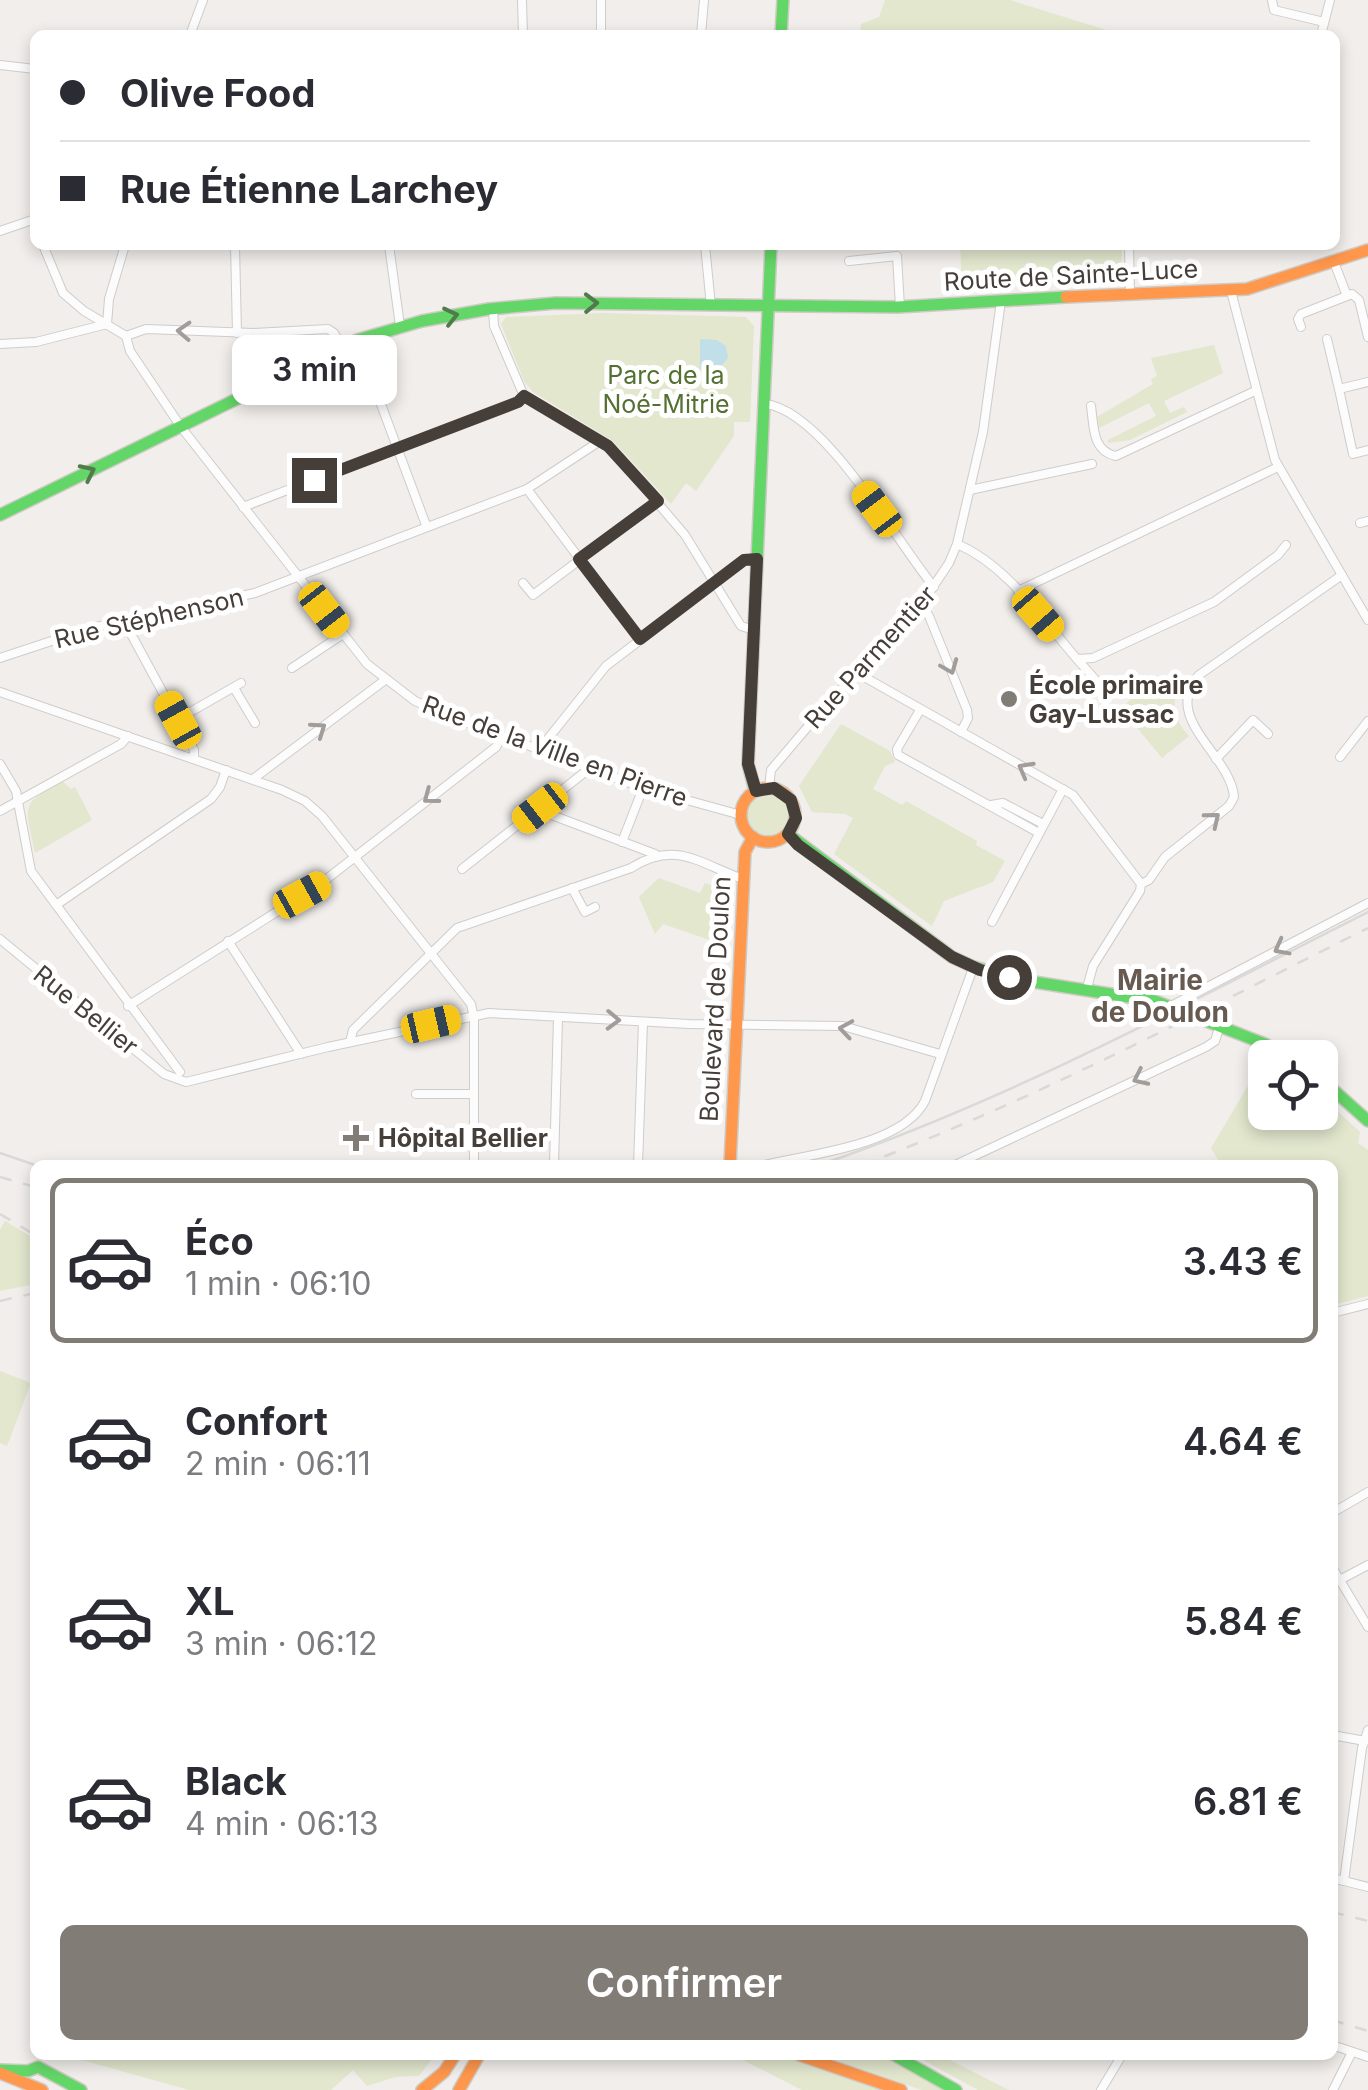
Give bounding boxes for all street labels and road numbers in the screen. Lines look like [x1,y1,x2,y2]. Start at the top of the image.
street label: Route de Sainte-Luce [943,253,1199,297]
street label: Rue Parmentier [798,579,942,735]
street label: Rue Stéphenson [51,582,247,654]
street label: Rue de la Ville en Pierre [418,689,692,813]
street label: Boulevard de Doulon [694,875,736,1123]
street label: Rue Bellier [28,959,144,1061]

